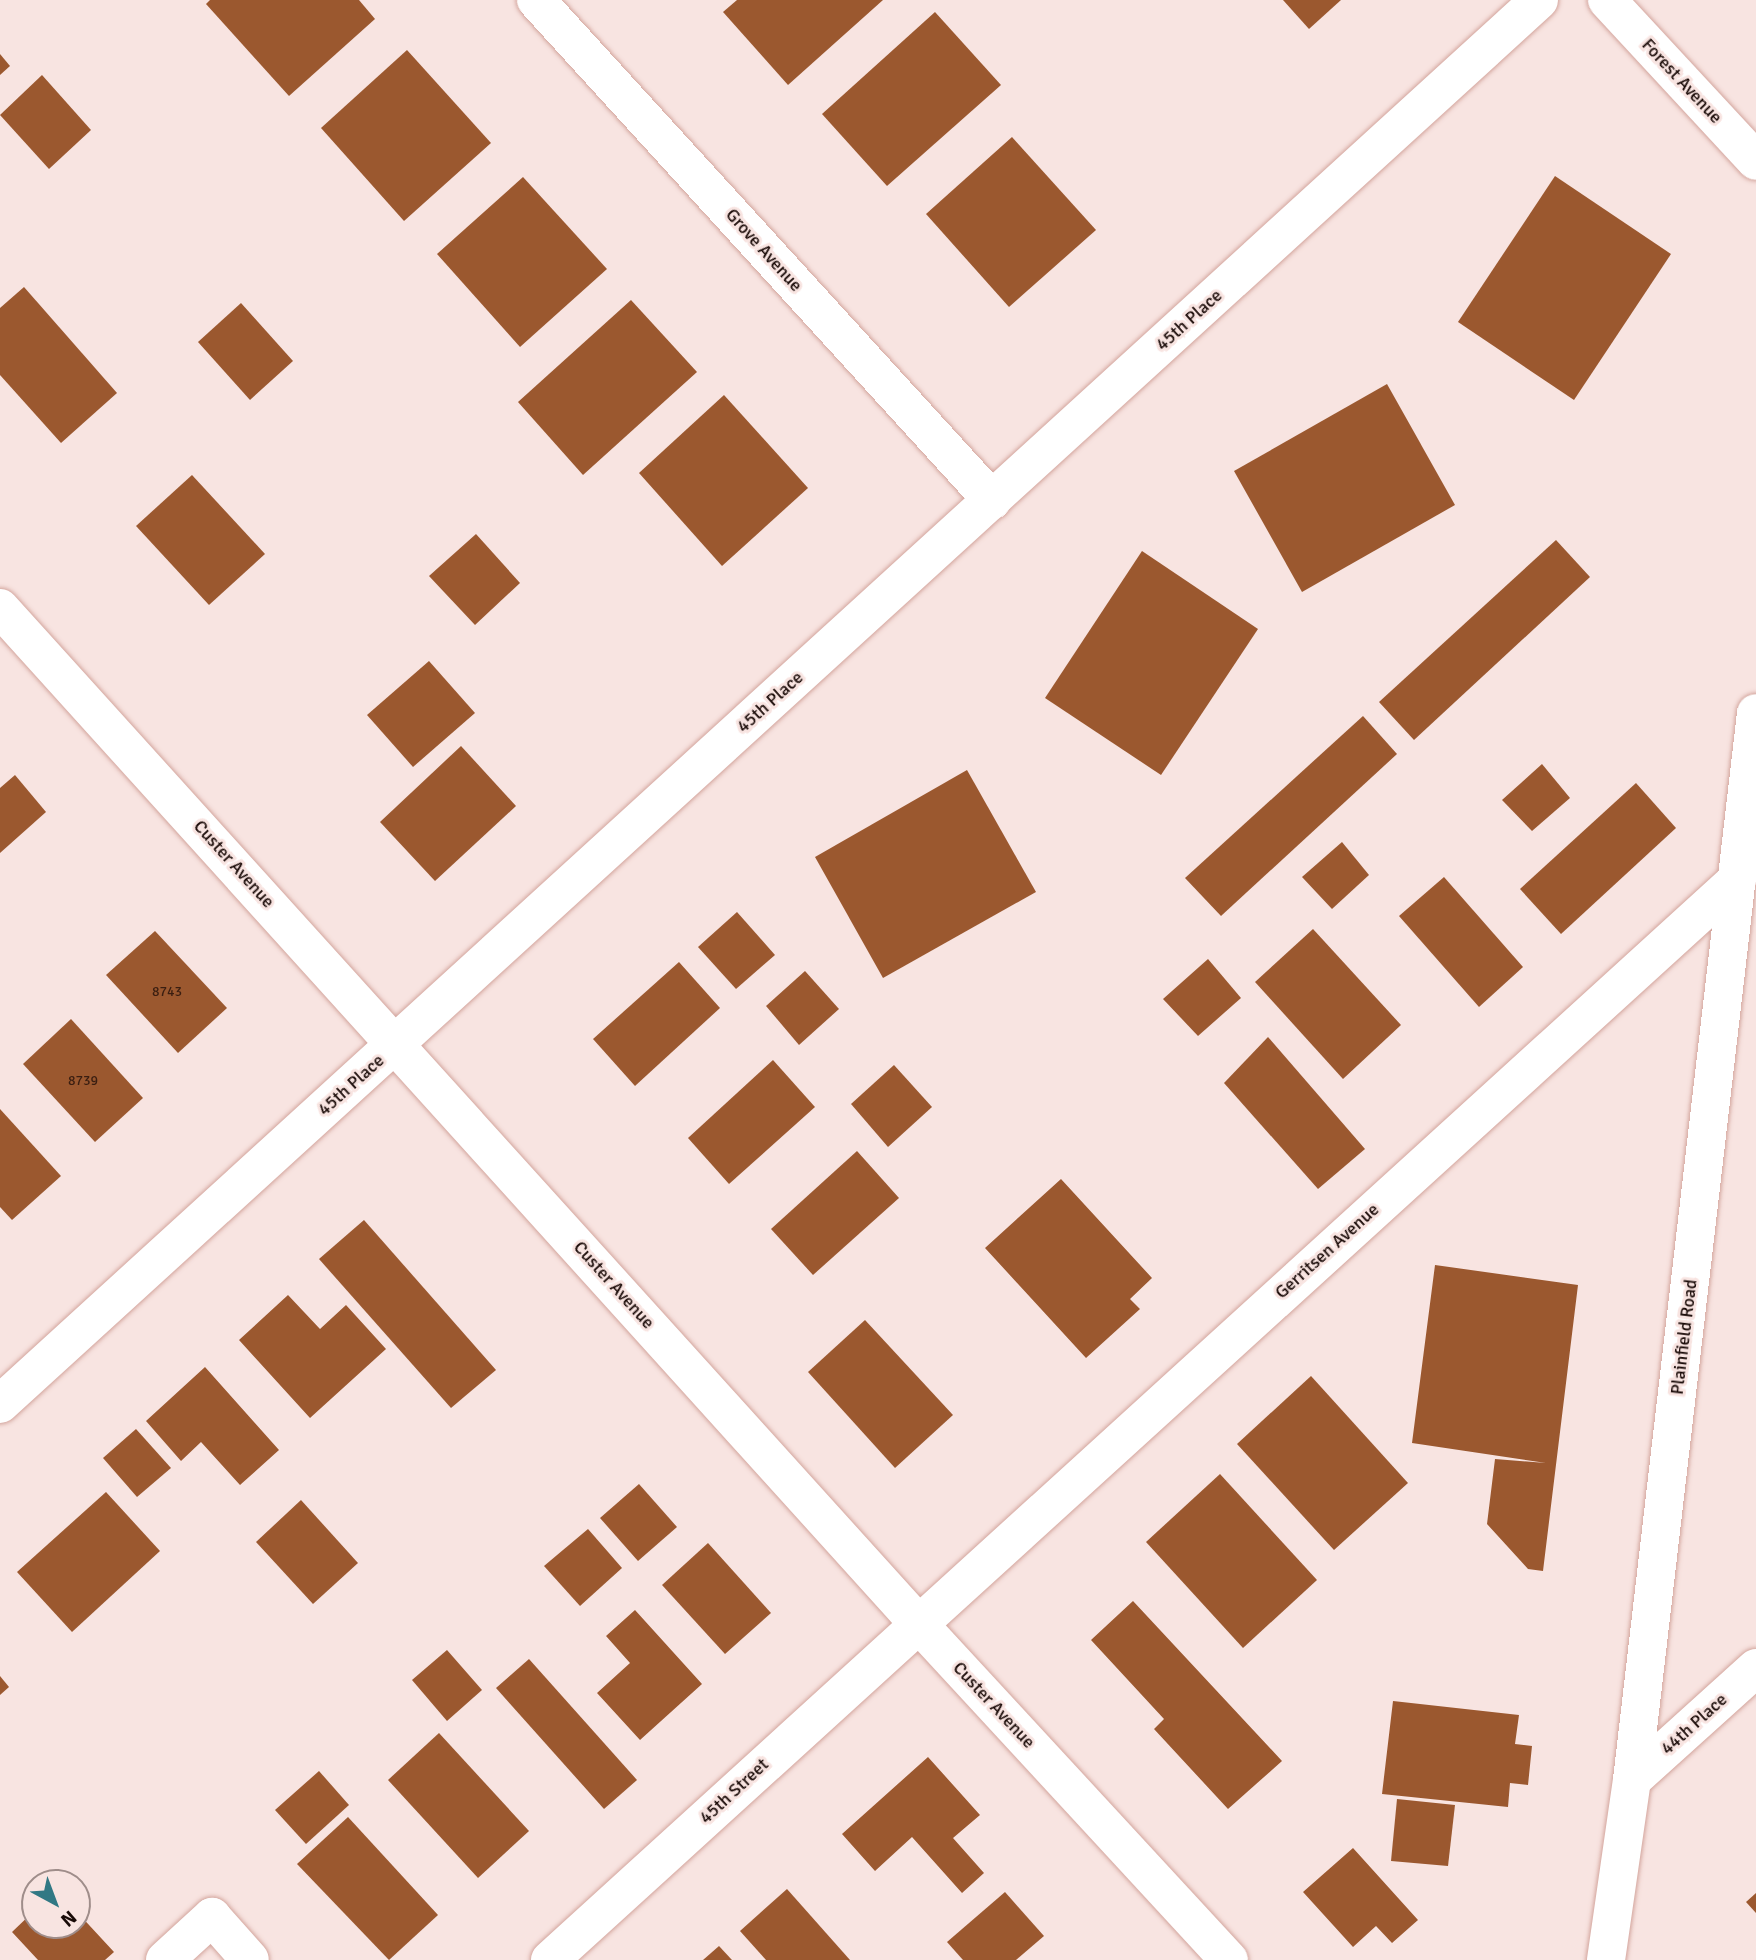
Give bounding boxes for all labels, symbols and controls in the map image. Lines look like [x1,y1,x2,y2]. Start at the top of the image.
street label: Forest Avenue [1637,34,1727,128]
street label: Grove Avenue [721,204,807,296]
street label: 45th Place [1152,285,1226,355]
street label: 45th Place [733,667,807,737]
street label: Custer Avenue [189,816,279,912]
house number: 8743 [152,984,182,1000]
street label: 45th Place [314,1050,388,1120]
house number: 8739 [68,1073,98,1089]
street label: Gerritsen Avenue [1271,1199,1383,1303]
street label: Custer Avenue [569,1237,659,1333]
street label: Plainfield Road [1666,1278,1702,1396]
street label: Custer Avenue [948,1657,1040,1753]
street label: 44th Place [1657,1689,1731,1759]
street label: 45th Street [695,1754,773,1828]
north arrow [21,1869,91,1939]
text: N [56,1905,81,1932]

